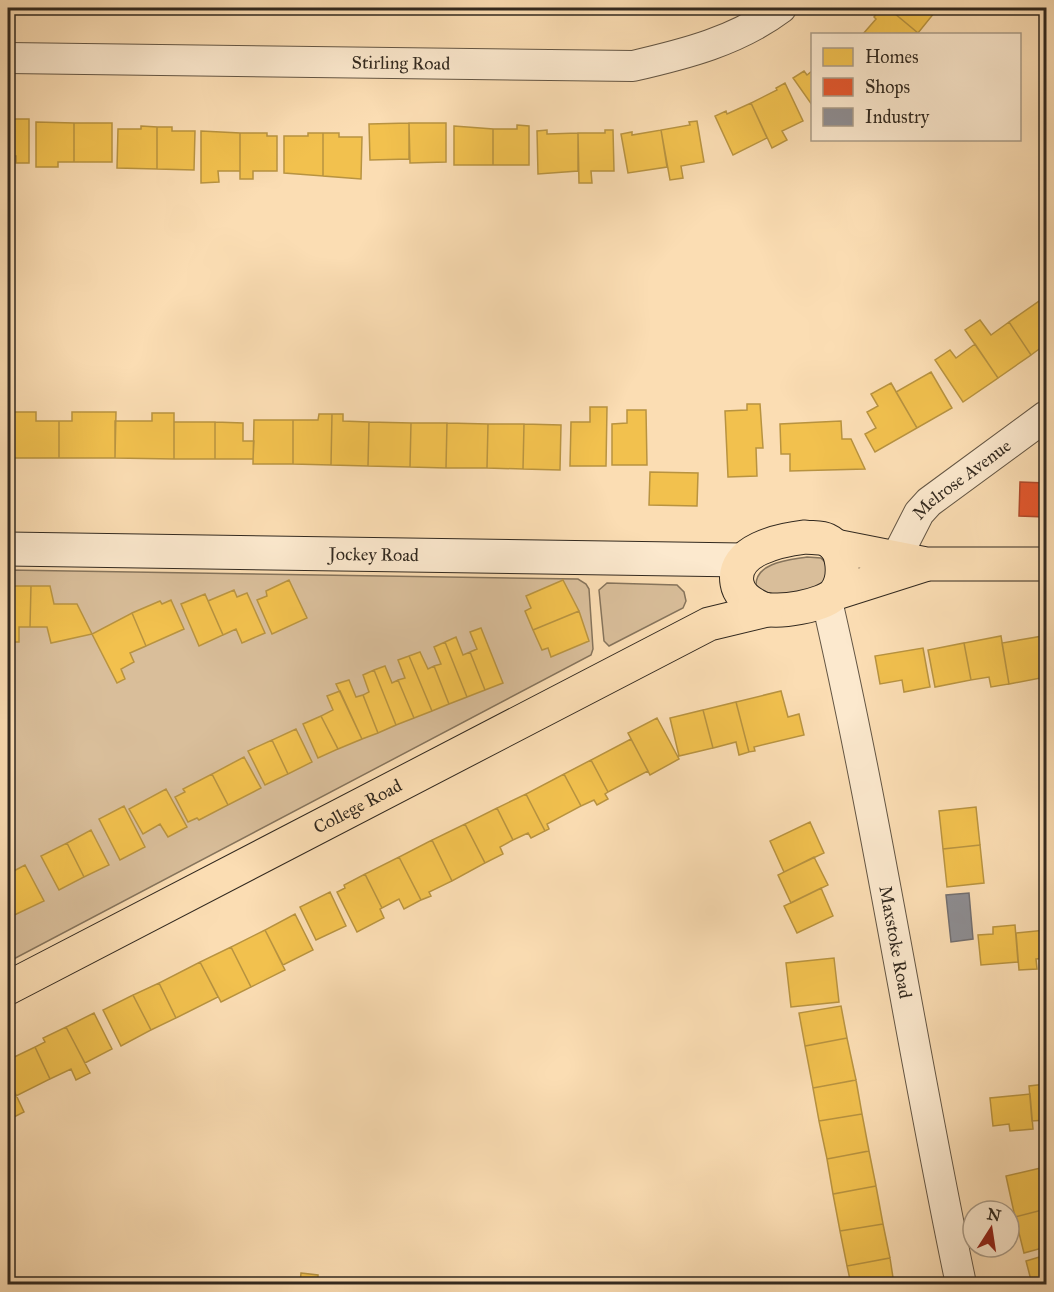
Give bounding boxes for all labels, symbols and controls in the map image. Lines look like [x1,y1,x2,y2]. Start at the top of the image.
legend [811,33,1021,141]
text: Homes [865,46,919,68]
street label: Stirling Road [352,51,450,75]
text: Shops [865,76,910,98]
text: Industry [865,106,930,128]
street label: Melrose Avenue [908,435,1015,524]
street label: Jockey Road [327,543,419,566]
street label: College Road [310,774,406,838]
street label: Maxstoke Road [874,884,917,1000]
north arrow [961,1199,1021,1259]
text: N [985,1204,1003,1226]

